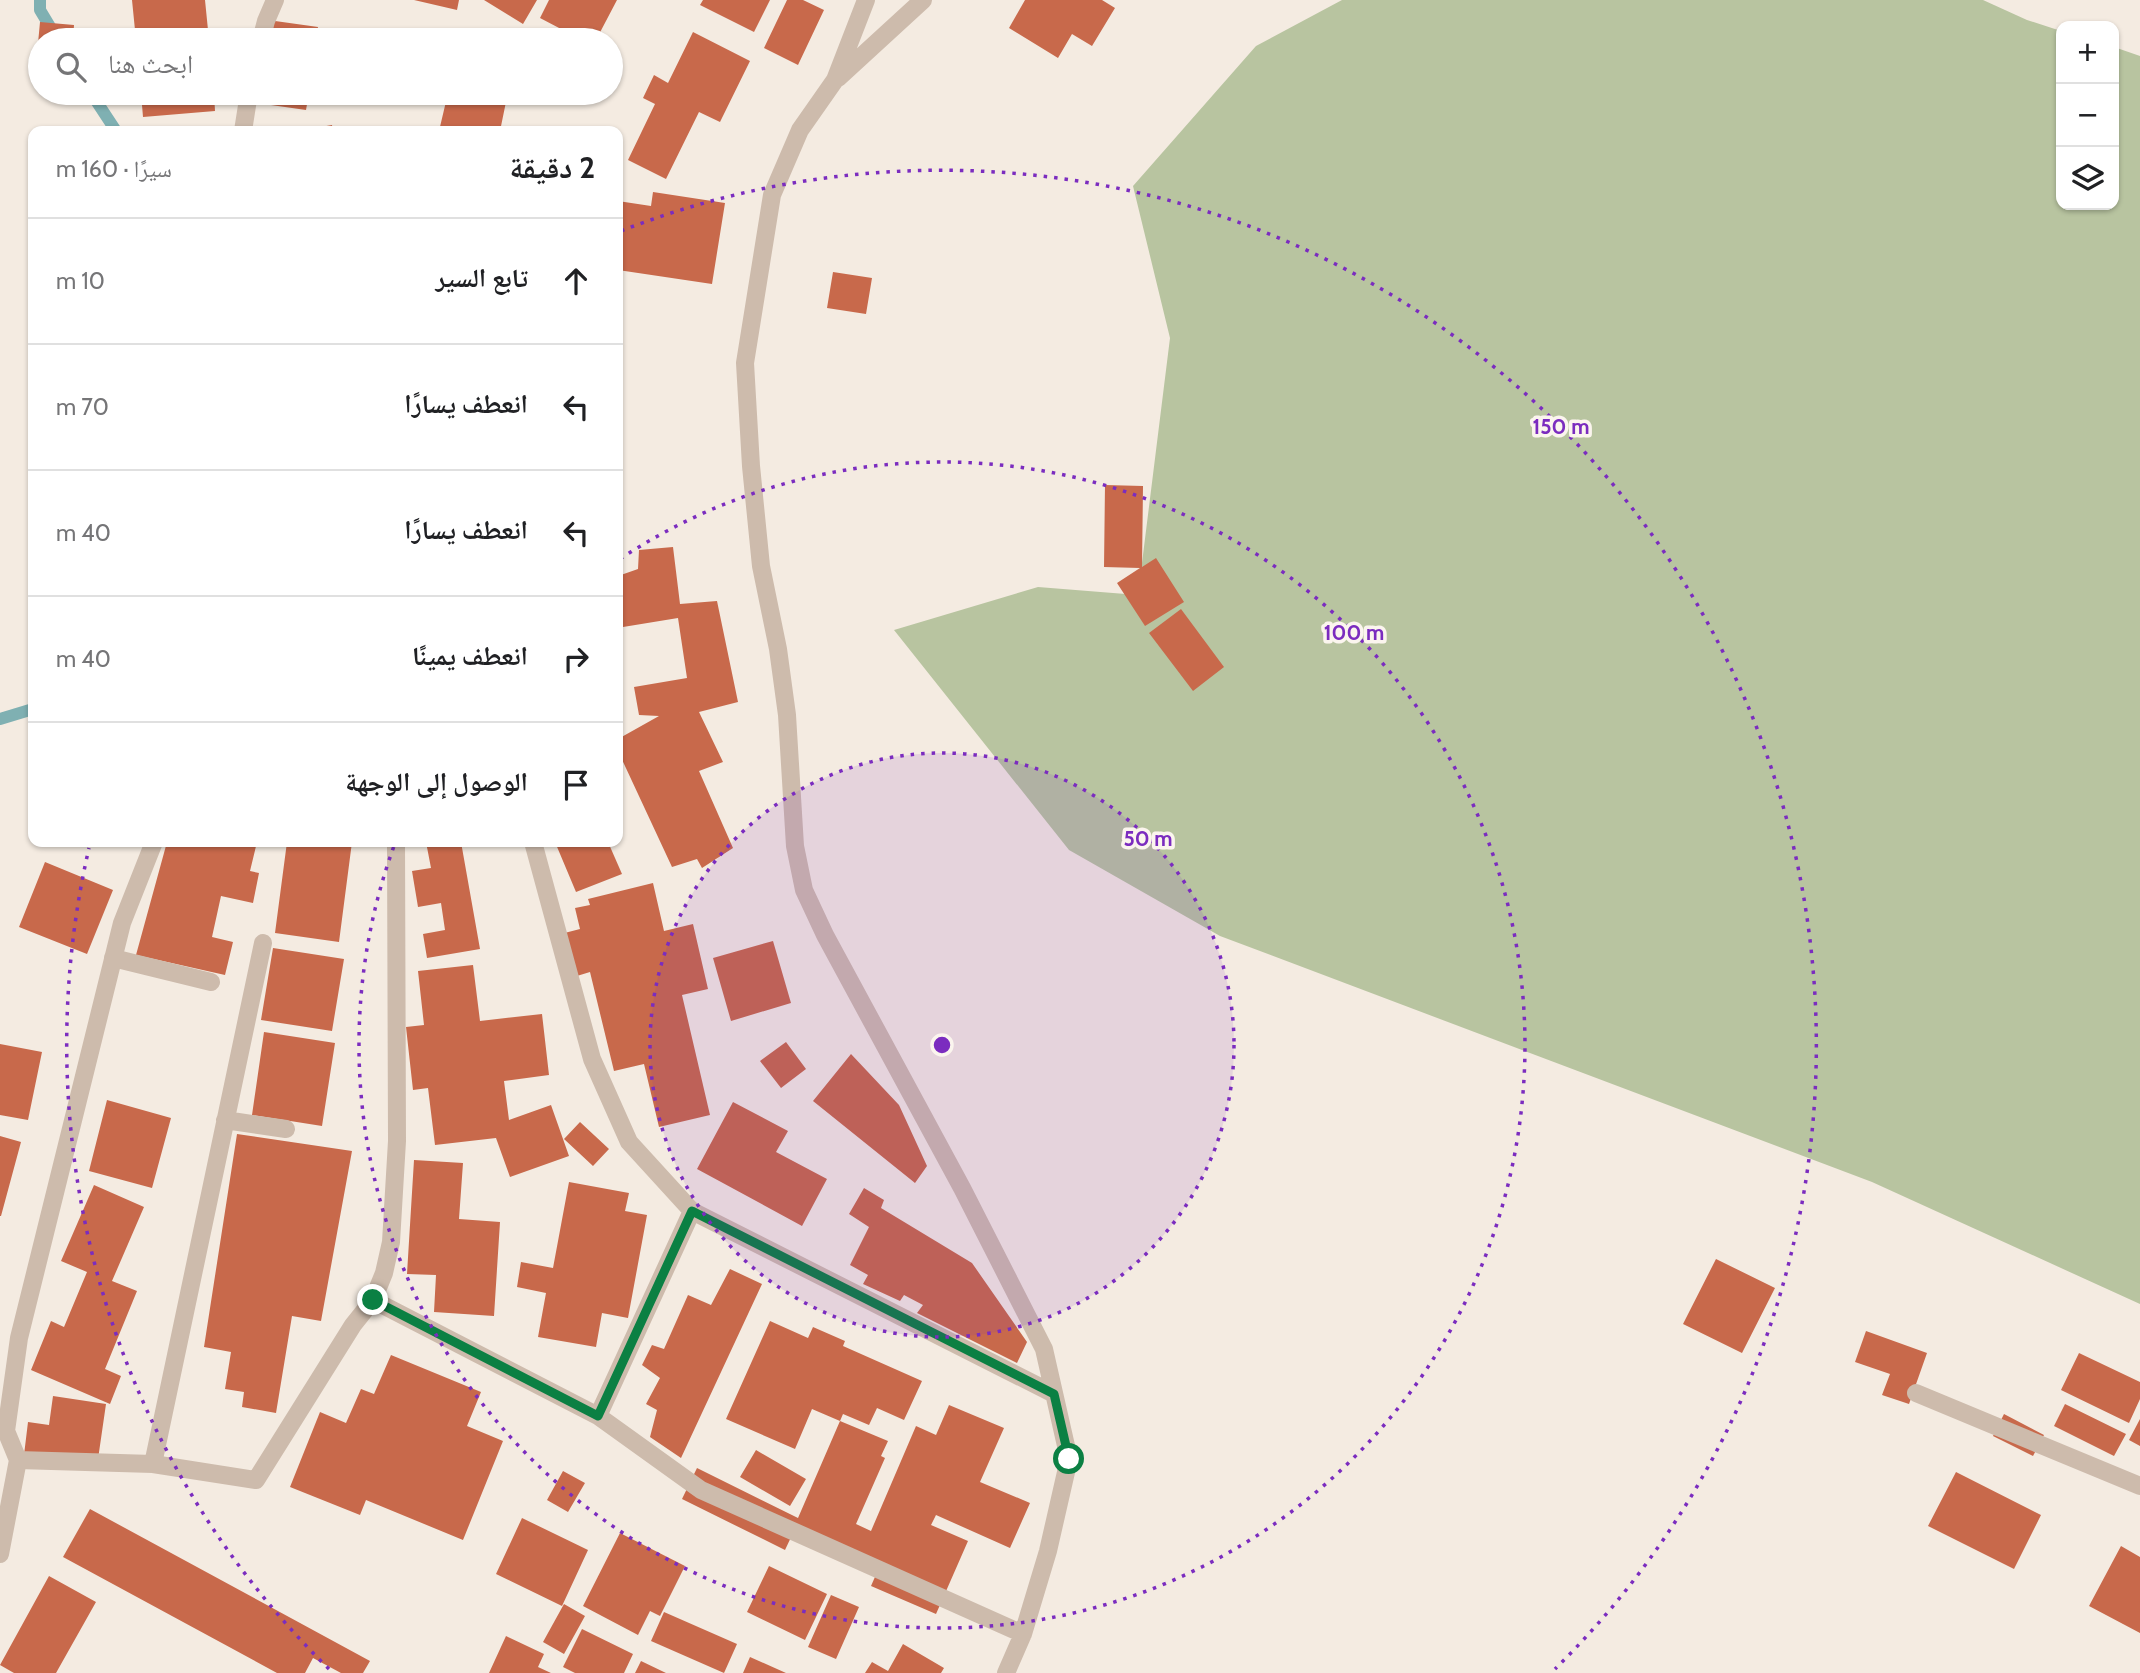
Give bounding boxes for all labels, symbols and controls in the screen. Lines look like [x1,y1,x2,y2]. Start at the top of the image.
map controls [2056,21,2119,210]
button: + [2056,21,2119,84]
search box [28,28,623,105]
icon: search [52,48,90,86]
text: ابحث هنا [108,48,193,80]
button: − [2056,84,2119,147]
button: layers [2056,147,2119,210]
text: 2 دقيقة [509,149,595,186]
text: سيرًا · 160 m [56,155,172,183]
text: تابع السير [435,262,528,294]
icon: ahead [557,262,595,300]
text: 10 m [56,267,105,295]
text: انعطف يسارًا [404,388,528,420]
icon: left [557,388,595,426]
text: 70 m [56,393,109,421]
text: 150 m [1533,414,1589,439]
text: انعطف يسارًا [404,514,528,546]
icon: left [557,514,595,552]
text: 40 m [56,519,111,547]
text: 100 m [1324,620,1384,645]
text: انعطف يمينًا [412,640,528,672]
icon: right [557,640,595,678]
text: 40 m [56,645,111,673]
text: الوصول إلى الوجهة [345,766,528,798]
icon: arrive [557,766,595,804]
text: 50 m [1123,826,1173,851]
centre of rings [930,1033,954,1057]
route end [357,1284,388,1315]
route start [1053,1443,1084,1474]

